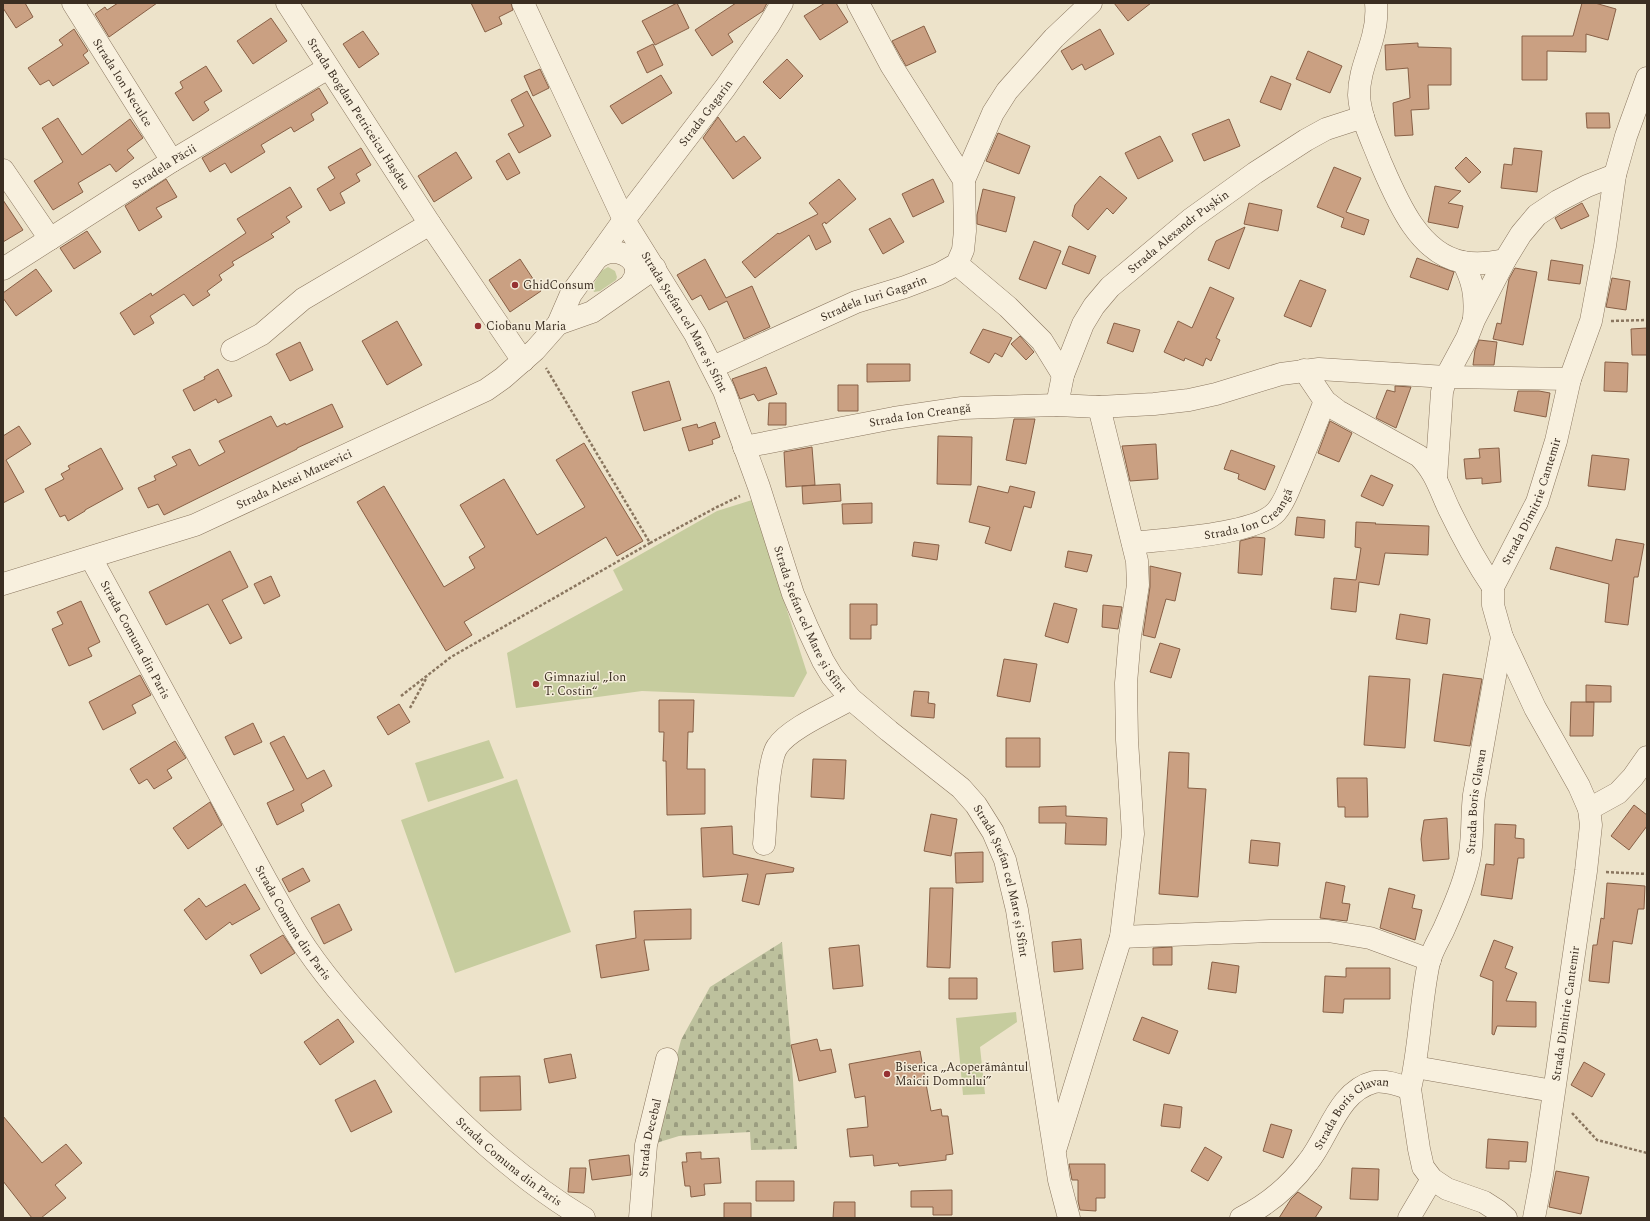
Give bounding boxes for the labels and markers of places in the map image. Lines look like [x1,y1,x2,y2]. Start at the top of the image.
place label: GhidConsum [523,276,594,295]
marker: GhidConsum [510,280,520,290]
place label: Ciobanu Maria [486,317,566,336]
marker: Ciobanu Maria [473,321,483,331]
place label: Gimnaziul „Ion T. Costin“ [544,668,626,701]
marker: Gimnaziul „Ion T. Costin“ [531,679,541,689]
place label: Biserica „Acoperământul Maicii Domnului” [895,1058,1028,1091]
marker: Biserica „Acoperământul Maicii Domnului” [882,1069,892,1079]

